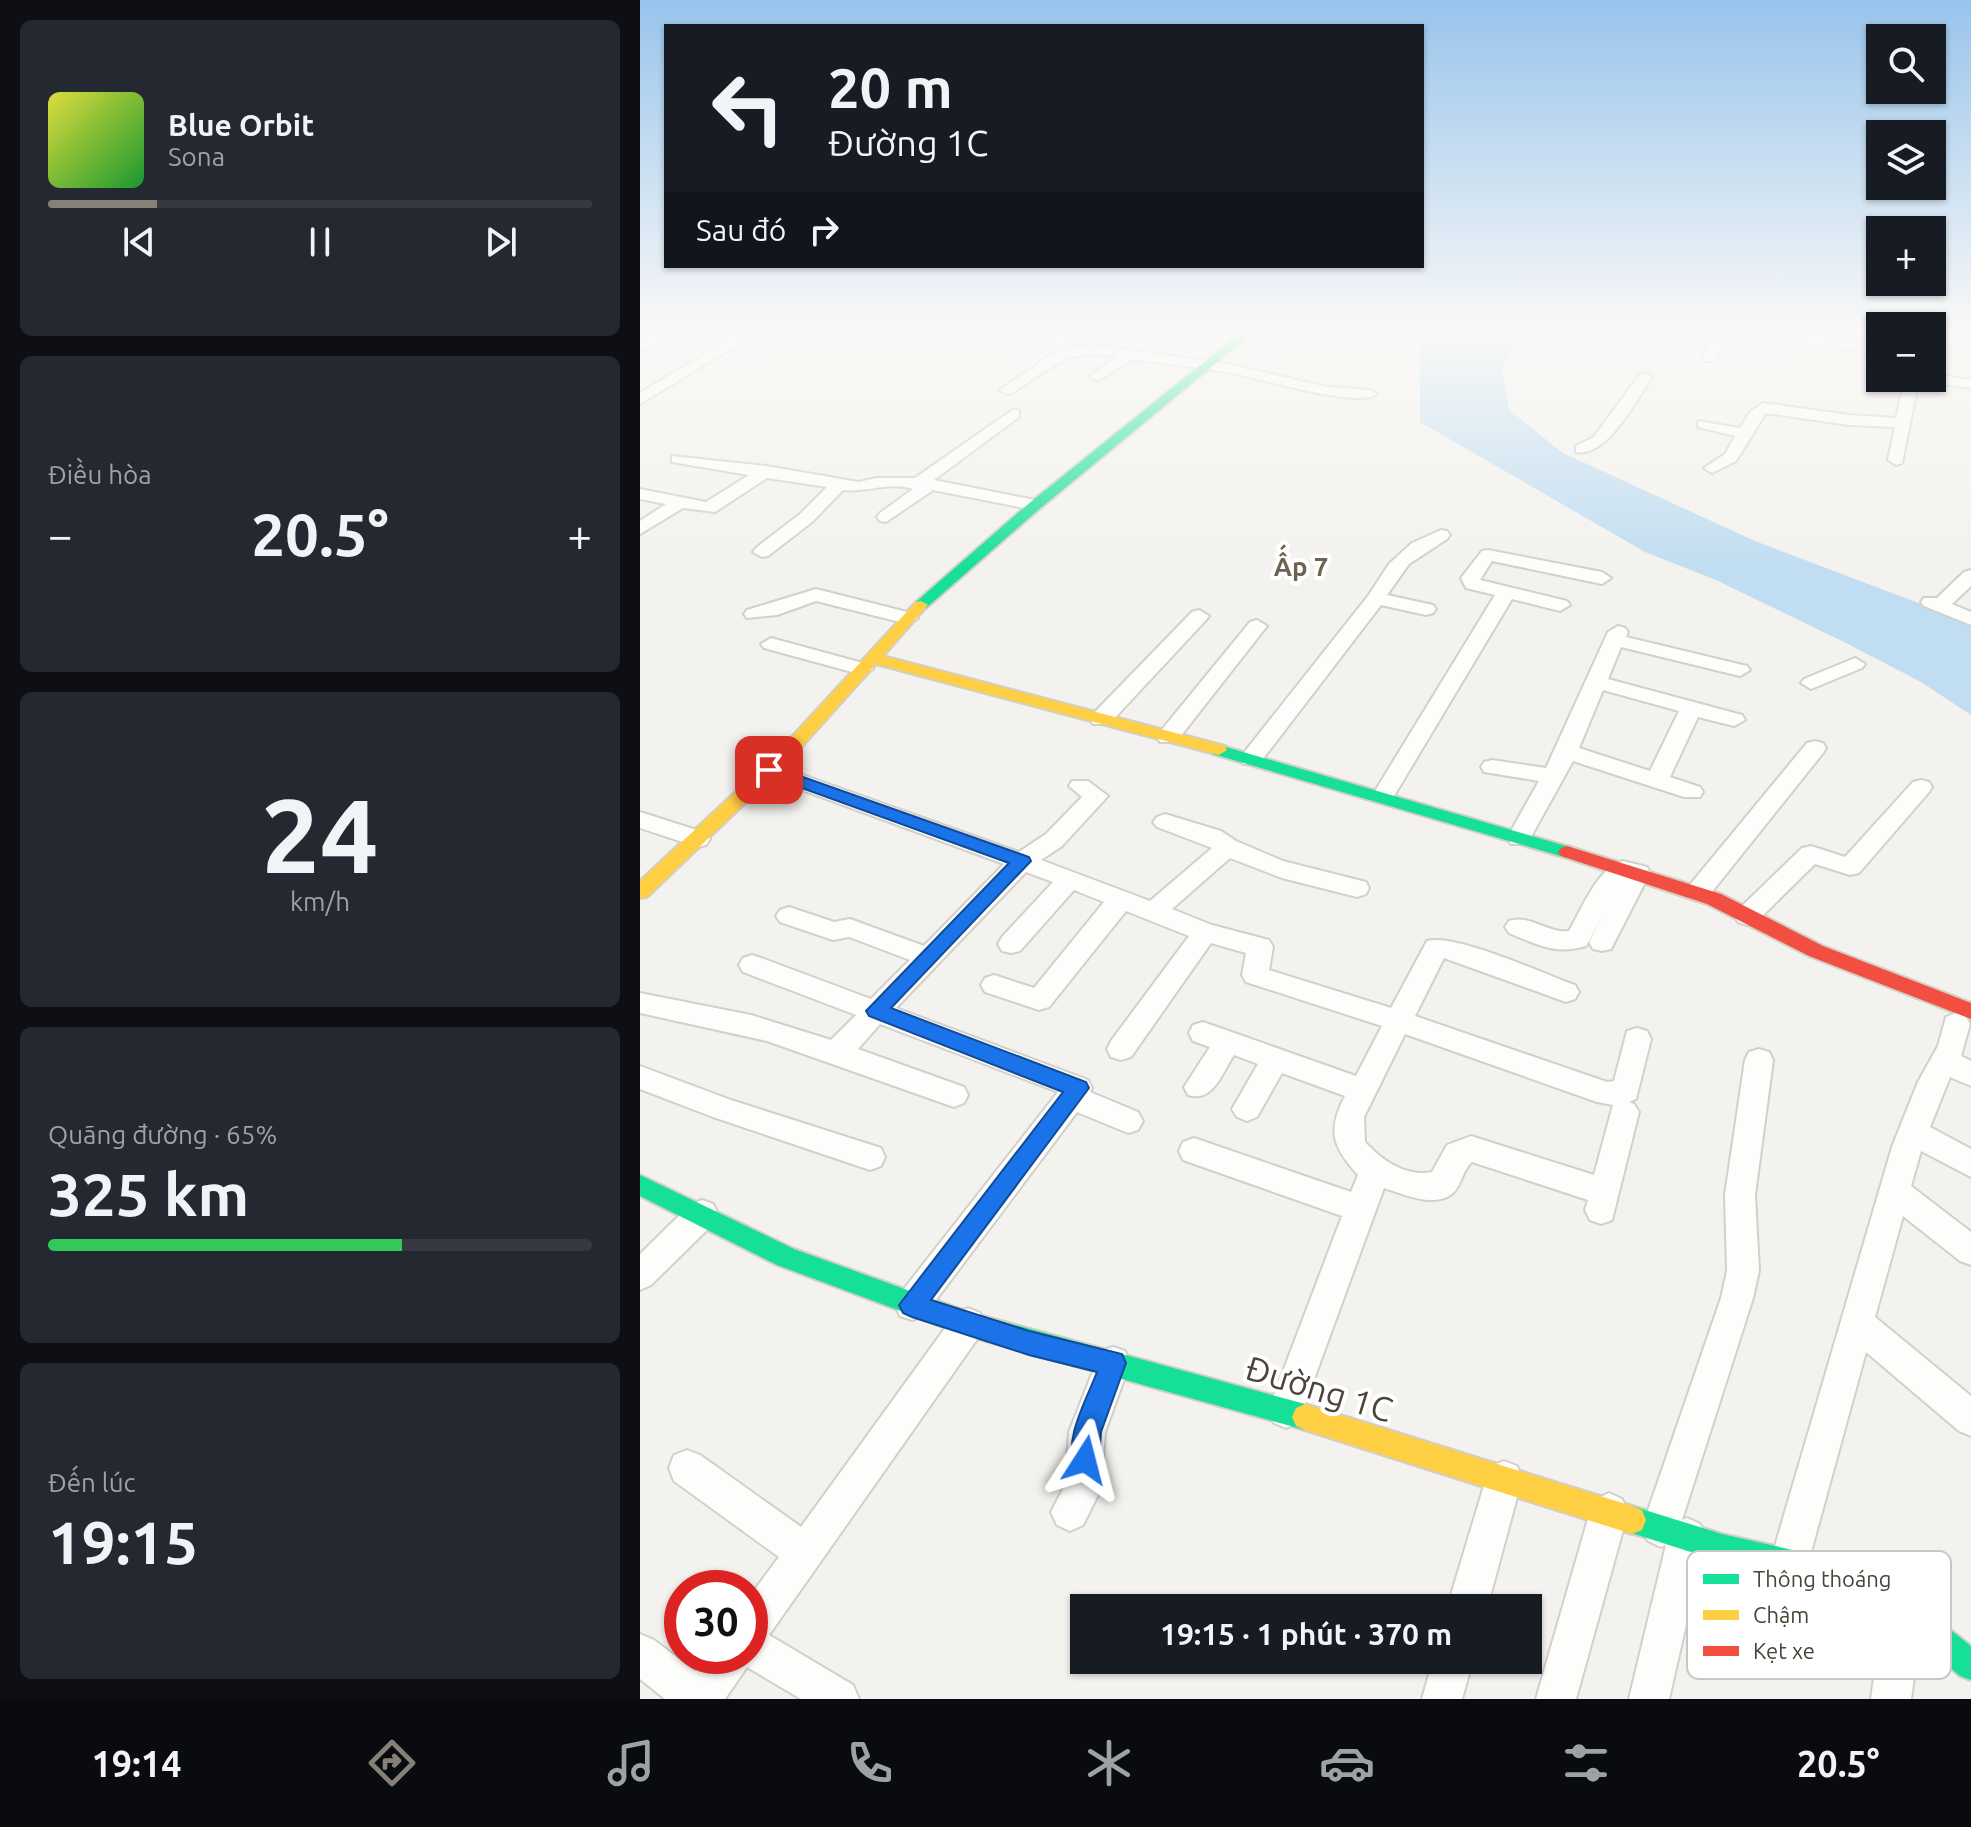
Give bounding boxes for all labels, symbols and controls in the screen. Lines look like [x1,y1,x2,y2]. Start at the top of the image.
map controls [1866,24,1946,392]
button: search [1866,24,1946,104]
icon: left [696,56,800,160]
text: 20 m [828,56,953,119]
text: Blue Orbit [168,108,314,142]
button: layers [1866,120,1946,200]
text: Đường 1C [828,122,988,163]
text: Sona [168,142,225,171]
icon: right [802,208,846,252]
text: Sau đó [696,213,786,247]
button: + [1866,216,1946,296]
icon: previous [117,220,161,264]
icon: pause [298,220,342,264]
icon: next [479,220,523,264]
button: − [1866,312,1946,392]
text: Điều hòa [48,460,152,489]
text: 20.5° [251,500,389,567]
text: − [48,510,73,559]
text: + [567,510,592,559]
district label: Ấp 7 [1274,544,1328,581]
pin [735,736,803,804]
icon: arrive [747,748,791,792]
text: 24 [261,776,379,893]
text: km/h [290,887,350,916]
text: Quãng đường · 65% [48,1120,277,1149]
text: 325 km [48,1160,249,1227]
street label: Đường 1C [1241,1348,1397,1428]
position arrow [1043,1418,1127,1502]
text: Đến lúc [48,1468,136,1497]
text: 19:15 [48,1508,198,1575]
legend [1687,1551,1951,1679]
text: Thông thoáng [1753,1566,1892,1591]
speed limit sign: 30 [664,1570,768,1674]
text: Chậm [1753,1602,1809,1627]
text: 19:15 · 1 phút · 370 m [1160,1617,1452,1651]
text: Kẹt xe [1753,1638,1815,1663]
icon: directions [364,1735,420,1791]
icon: music [603,1735,659,1791]
icon: phone [842,1735,898,1791]
icon: climate [1081,1735,1137,1791]
icon: car [1319,1735,1375,1791]
icon: filters [1558,1735,1614,1791]
text: 19:14 [91,1743,181,1784]
text: 20.5° [1797,1743,1880,1784]

